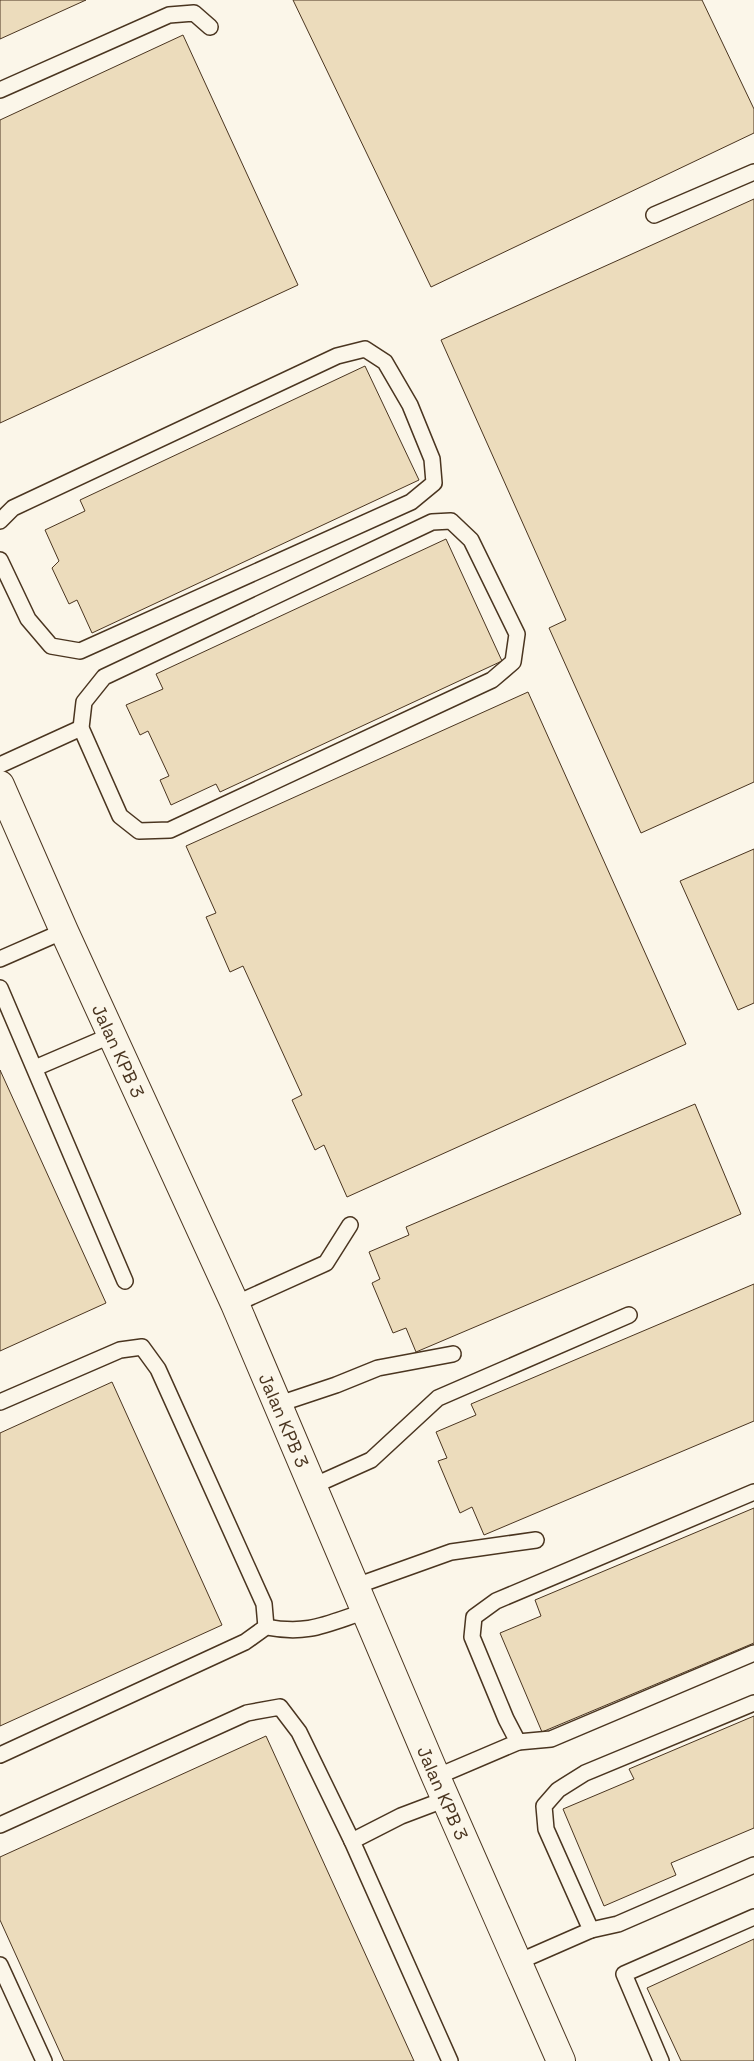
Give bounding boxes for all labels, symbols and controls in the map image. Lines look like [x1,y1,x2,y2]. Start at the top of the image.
street label: Jalan KPB 3 [88,1000,150,1101]
street label: Jalan KPB 3 [254,1370,315,1471]
street label: Jalan KPB 3 [413,1742,474,1843]

